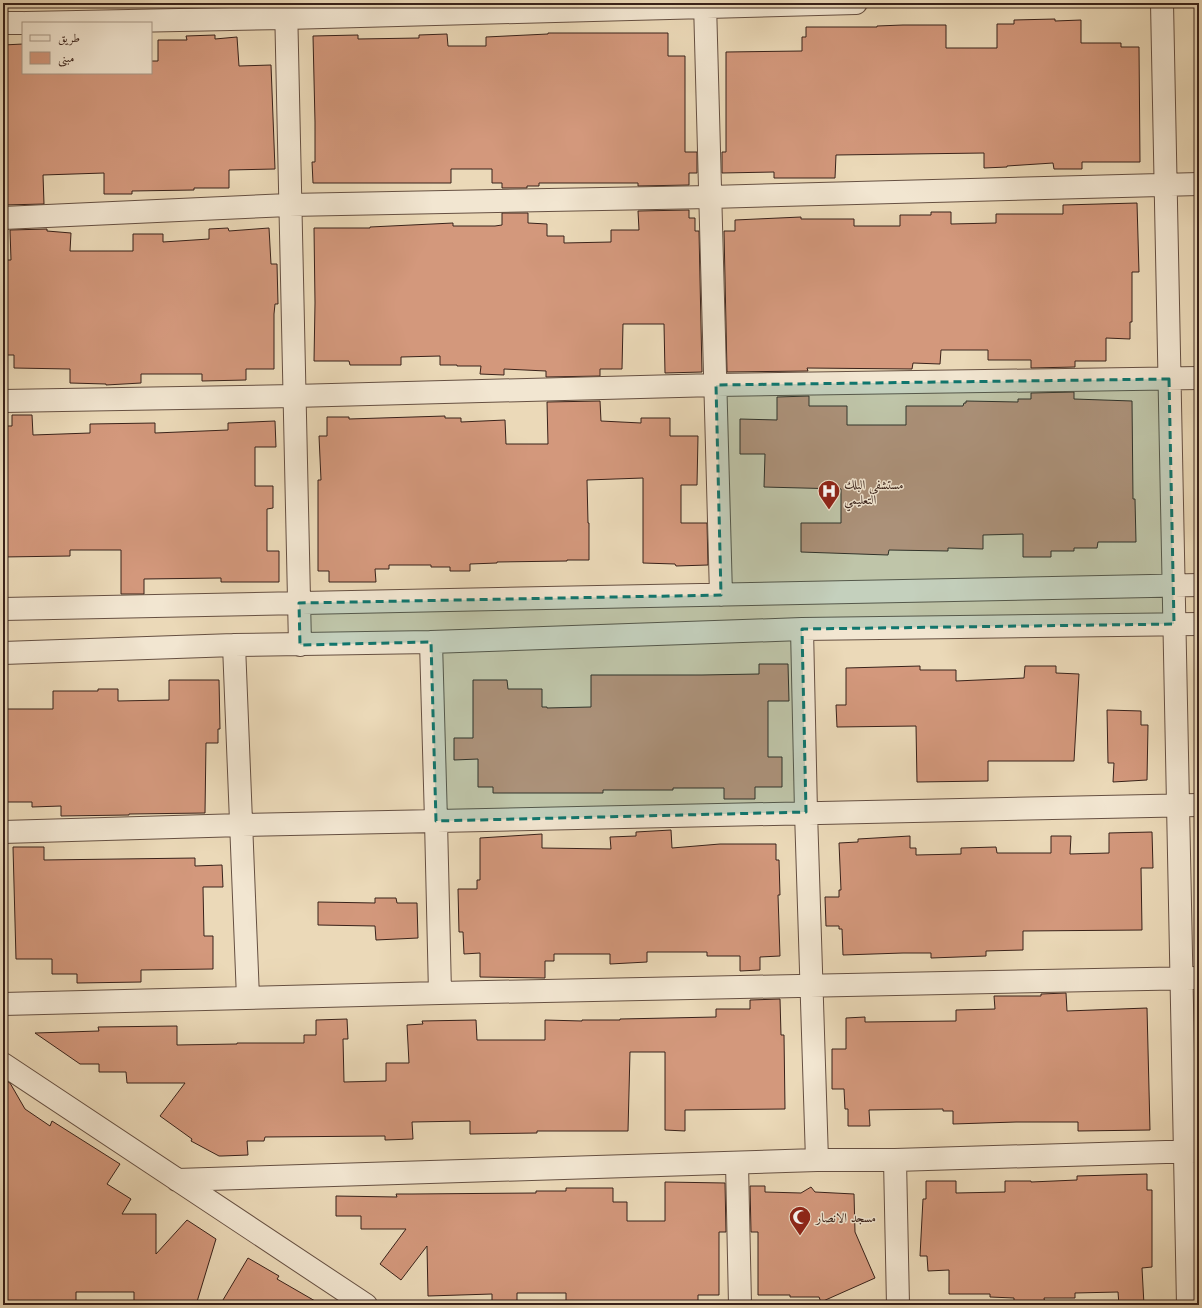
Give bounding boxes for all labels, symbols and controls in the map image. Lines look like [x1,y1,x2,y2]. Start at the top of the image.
legend [22,22,152,74]
text: طريق [58,30,80,46]
text: مبنى [58,50,74,67]
place label: مستشفى البلك التعليمي [844,476,904,512]
hospital icon: مستشفى البلك التعليمي [816,478,842,511]
mosque icon: مسجد الانصار [787,1204,813,1237]
place label: مسجد الانصار [814,1209,876,1226]

